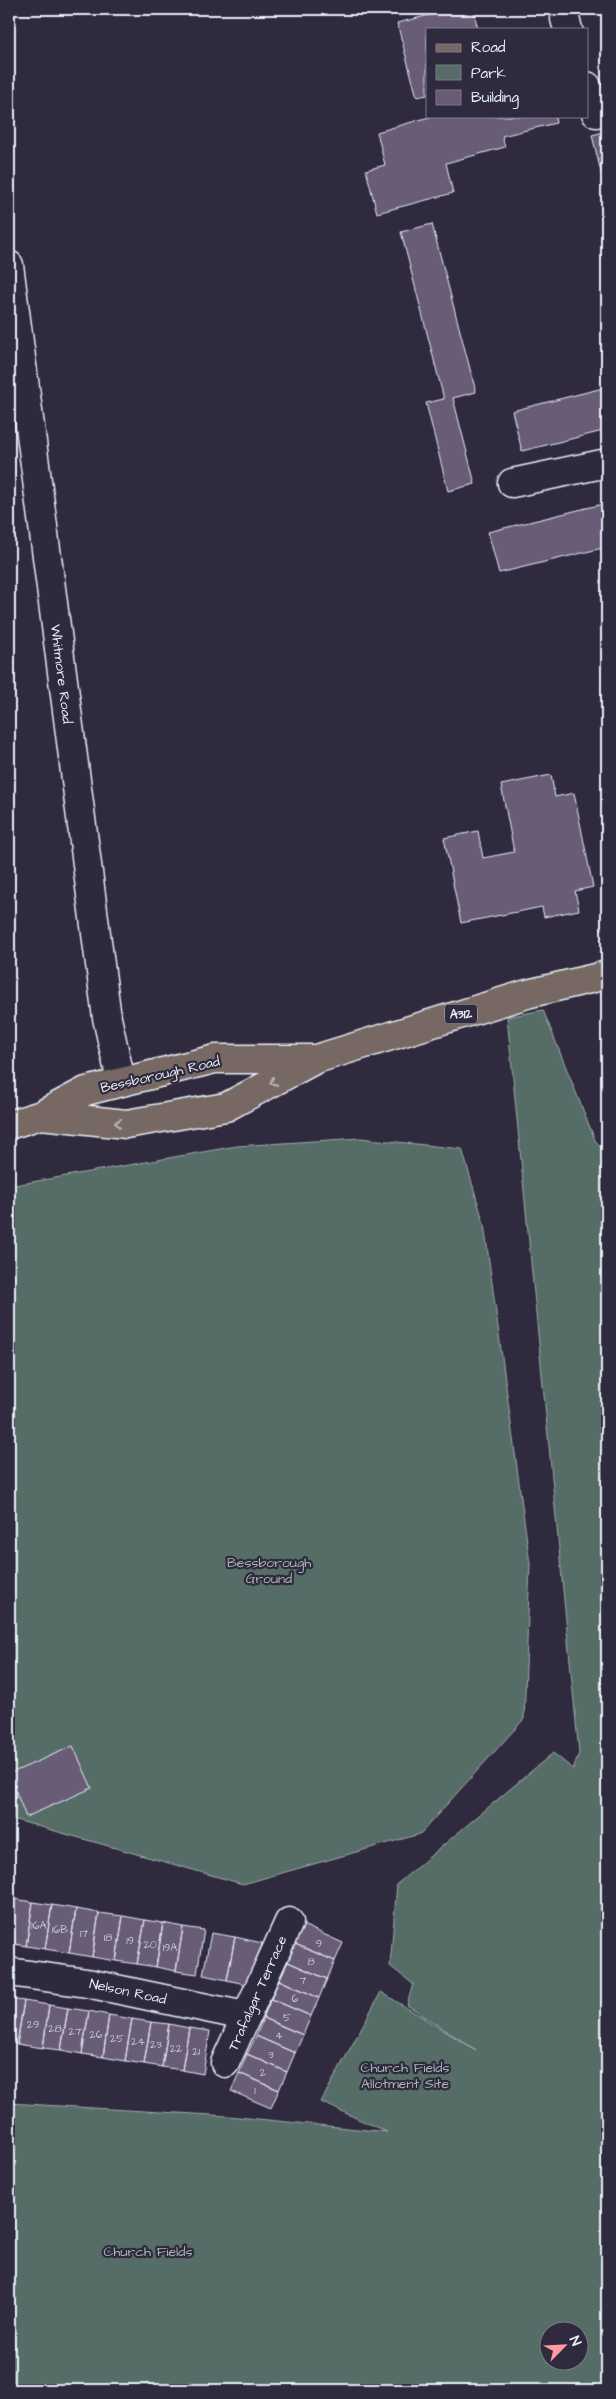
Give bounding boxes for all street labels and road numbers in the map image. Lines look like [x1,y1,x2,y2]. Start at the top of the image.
street label: Whitmore Road [45,623,77,725]
road number: A312 [445,1004,477,1024]
street label: Bessborough Road [99,1052,222,1098]
street label: Trafalgar Terrace [224,1932,292,2054]
street label: Nelson Road [87,1974,168,2010]

